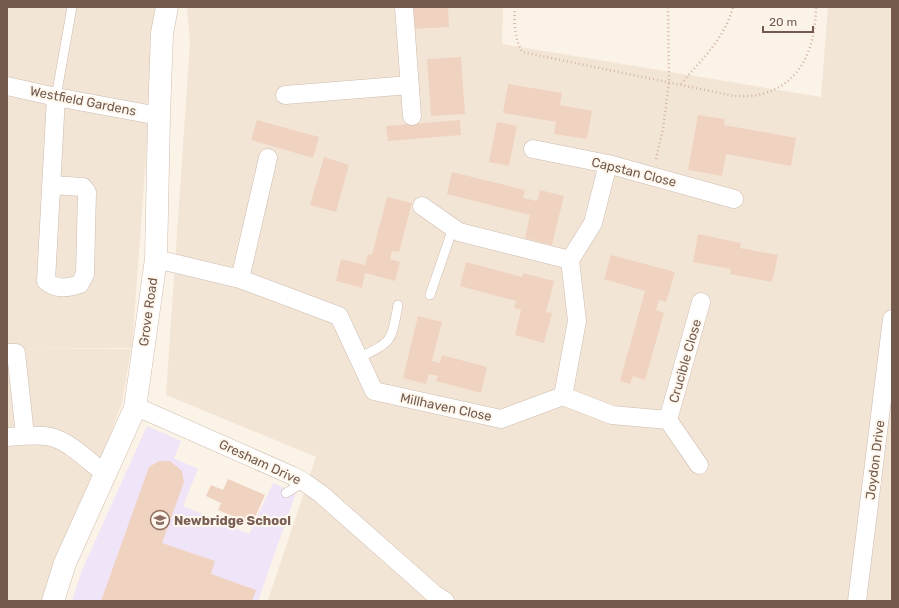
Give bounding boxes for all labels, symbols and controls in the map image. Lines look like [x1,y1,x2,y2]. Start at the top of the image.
scale bar [763,8,813,34]
text: 20 m [769,15,797,29]
street label: Westfield Gardens [29,83,138,119]
street label: Capstan Close [590,154,678,190]
street label: Grove Road [136,277,160,347]
street label: Crucible Close [666,317,704,405]
street label: Millhaven Close [399,390,493,424]
street label: Joydon Drive [863,419,887,501]
street label: Gresham Drive [217,436,303,488]
school or university icon: Newbridge School [149,509,171,531]
place label: Newbridge School [174,513,291,528]

